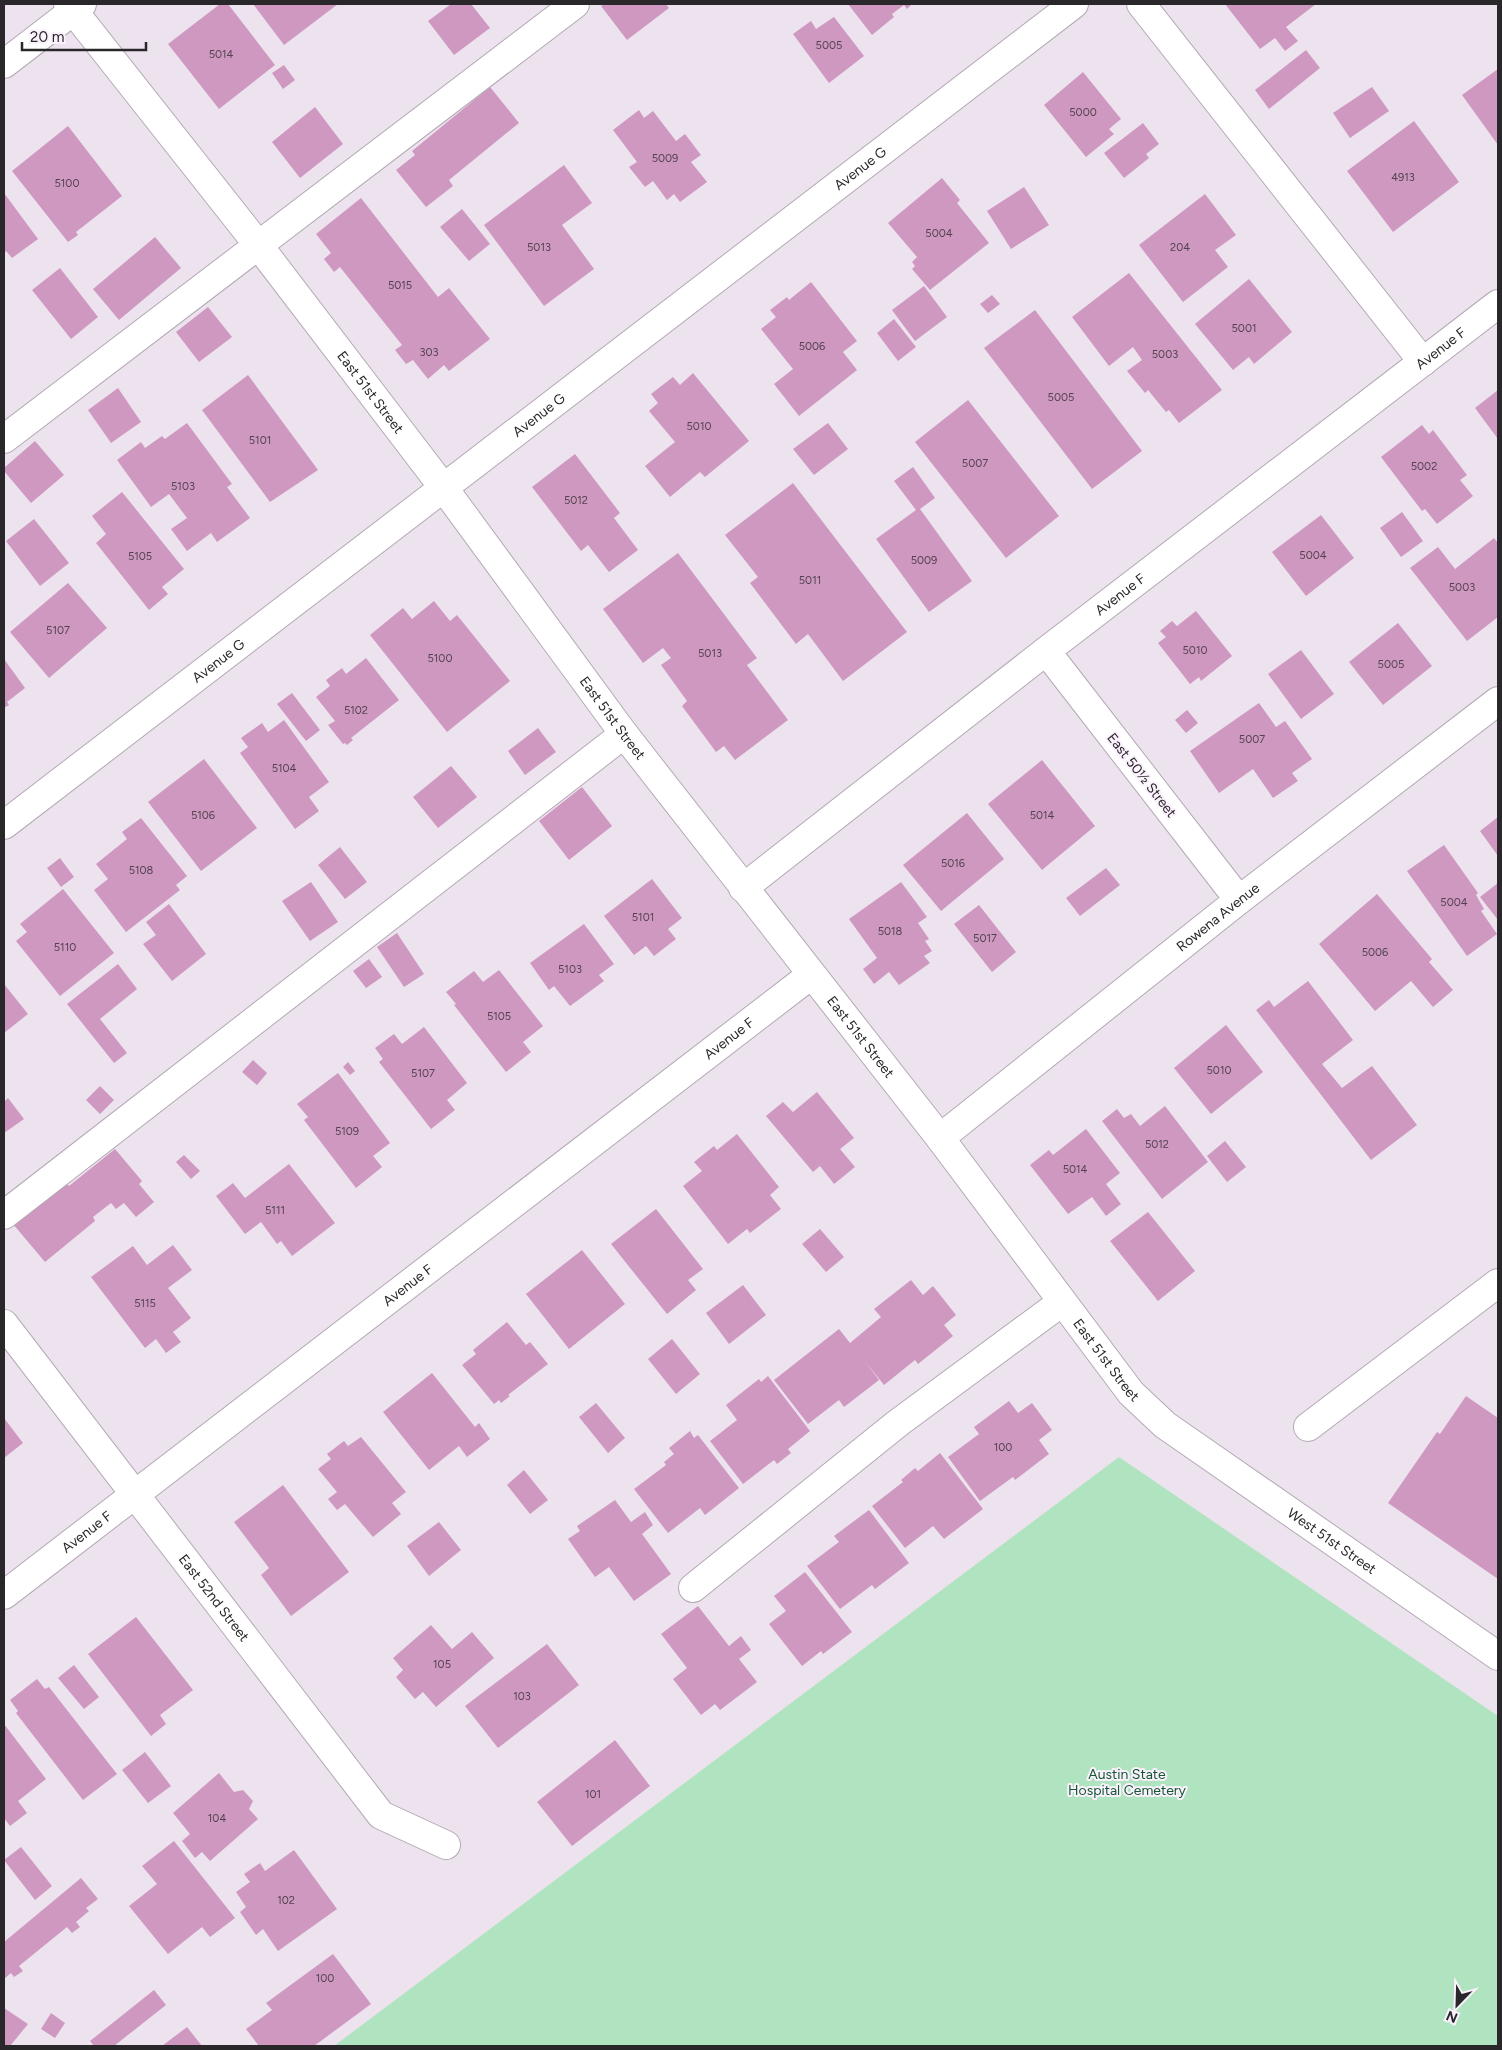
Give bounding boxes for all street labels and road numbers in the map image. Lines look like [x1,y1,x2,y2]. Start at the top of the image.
street label: Avenue G [831,143,890,194]
street label: Avenue F [1412,324,1469,373]
street label: East 51st Street [333,348,407,437]
street label: Avenue G [509,389,569,441]
street label: Avenue F [1092,570,1149,619]
street label: Avenue G [189,635,248,686]
street label: East 51st Street [576,673,649,763]
street label: East 50½ Street [1103,730,1180,821]
street label: Rowena Avenue [1173,879,1263,955]
street label: East 51st Street [823,993,898,1081]
street label: Avenue F [701,1014,758,1063]
street label: Avenue F [380,1261,437,1310]
street label: East 51st Street [1069,1316,1143,1405]
street label: West 51st Street [1284,1504,1379,1578]
street label: Avenue F [58,1507,115,1557]
street label: East 52nd Street [175,1551,253,1645]

